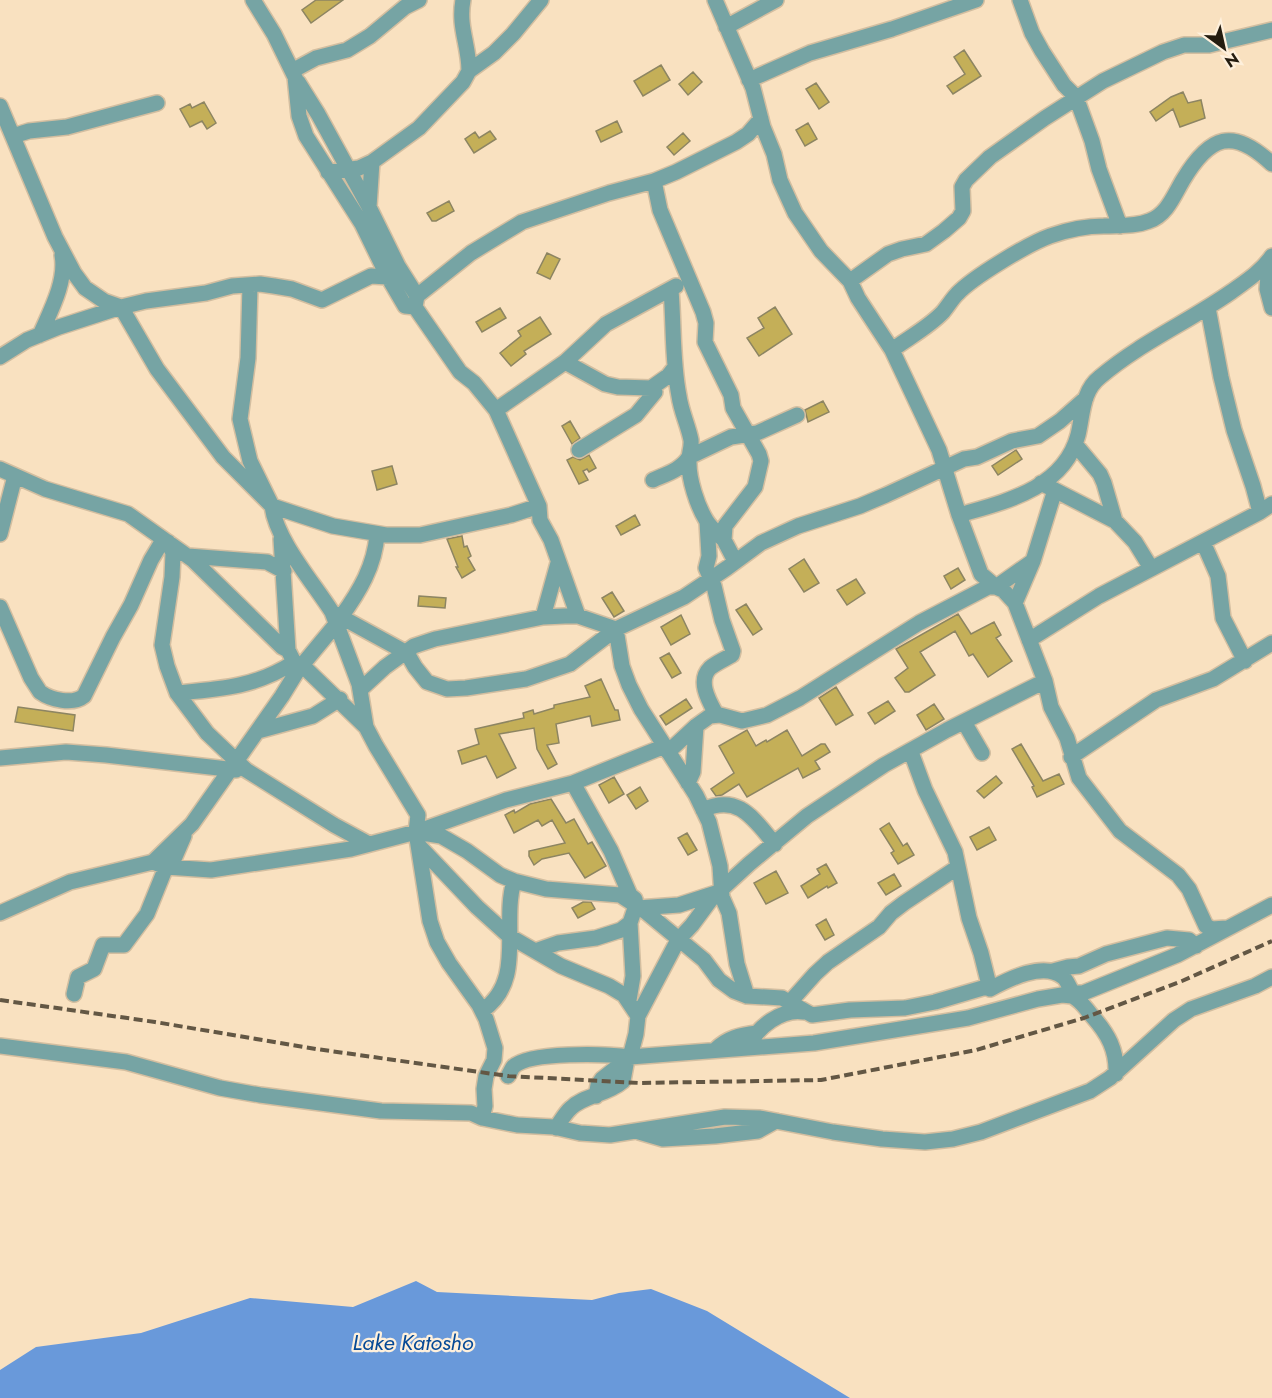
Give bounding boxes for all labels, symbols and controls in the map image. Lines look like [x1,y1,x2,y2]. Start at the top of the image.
north arrow [1194,18,1254,78]
text: N [1220,47,1243,73]
water label: Lake Katosho [353,1326,474,1358]

